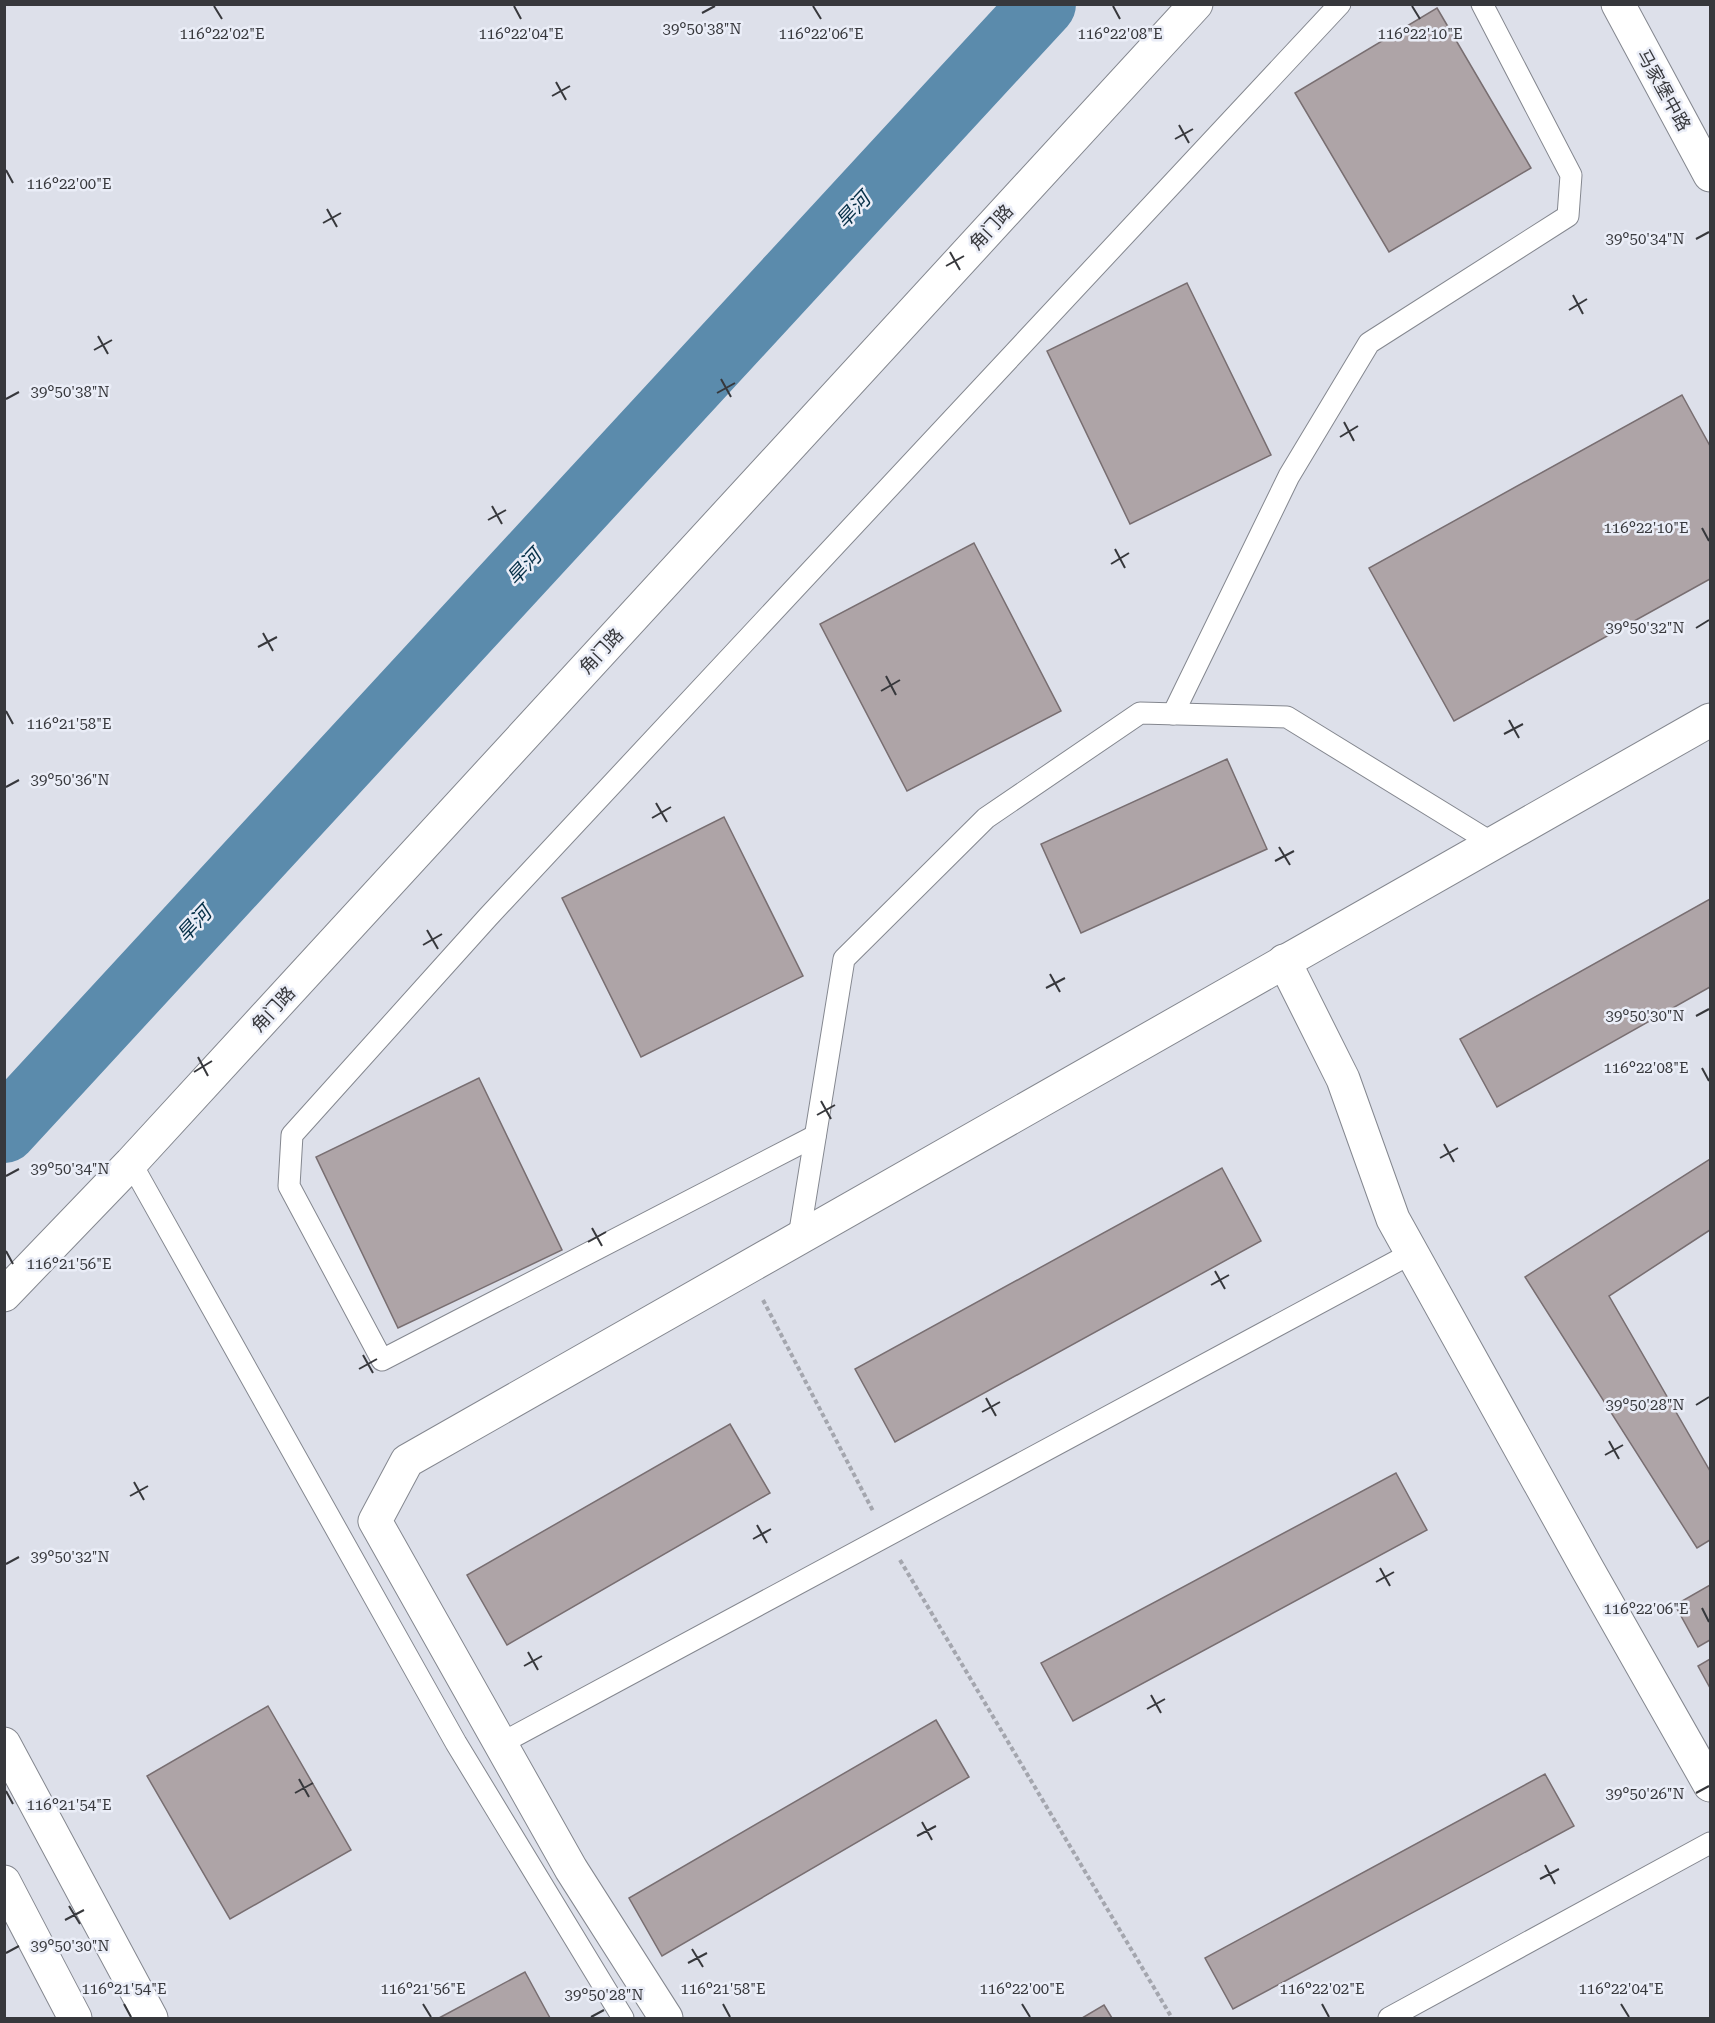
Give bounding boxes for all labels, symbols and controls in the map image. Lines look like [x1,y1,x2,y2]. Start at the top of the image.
text: 39°50'38"N [662,20,742,38]
text: 116°22'02"E [179,25,265,43]
text: 116°22'04"E [478,25,564,43]
text: 116°22'06"E [778,25,864,43]
text: 116°22'08"E [1077,25,1163,43]
text: 116°22'10"E [1377,25,1463,43]
street label: 马家堡中路 [1633,46,1695,134]
text: 116°22'00"E [26,175,112,193]
water label: 旱河 [831,184,878,233]
street label: 角门路 [965,200,1017,254]
text: 39°50'34"N [1605,230,1685,248]
text: 39°50'38"N [30,383,110,401]
text: 116°22'10"E [1603,519,1689,537]
water label: 旱河 [502,541,549,590]
text: 39°50'32"N [1605,619,1685,637]
street label: 角门路 [575,624,627,678]
text: 116°21'58"E [26,715,112,733]
text: 39°50'36"N [30,771,110,789]
water label: 旱河 [172,898,219,947]
street label: 角门路 [247,982,299,1036]
text: 39°50'30"N [1605,1007,1685,1025]
text: 116°22'08"E [1603,1059,1689,1077]
text: 39°50'34"N [30,1160,110,1178]
text: 116°21'56"E [26,1255,112,1273]
text: 39°50'28"N [1605,1396,1685,1414]
text: 39°50'32"N [30,1548,110,1566]
text: 116°22'06"E [1603,1600,1689,1618]
text: 39°50'26"N [1605,1785,1685,1803]
text: 116°21'54"E [26,1796,112,1814]
text: 39°50'30"N [30,1937,110,1955]
text: 116°21'54"E [81,1980,167,1998]
text: 116°21'56"E [380,1980,466,1998]
text: 116°21'58"E [680,1980,766,1998]
text: 116°22'00"E [979,1980,1065,1998]
text: 116°22'02"E [1279,1980,1365,1998]
text: 116°22'04"E [1578,1980,1664,1998]
text: 39°50'28"N [564,1986,644,2004]

